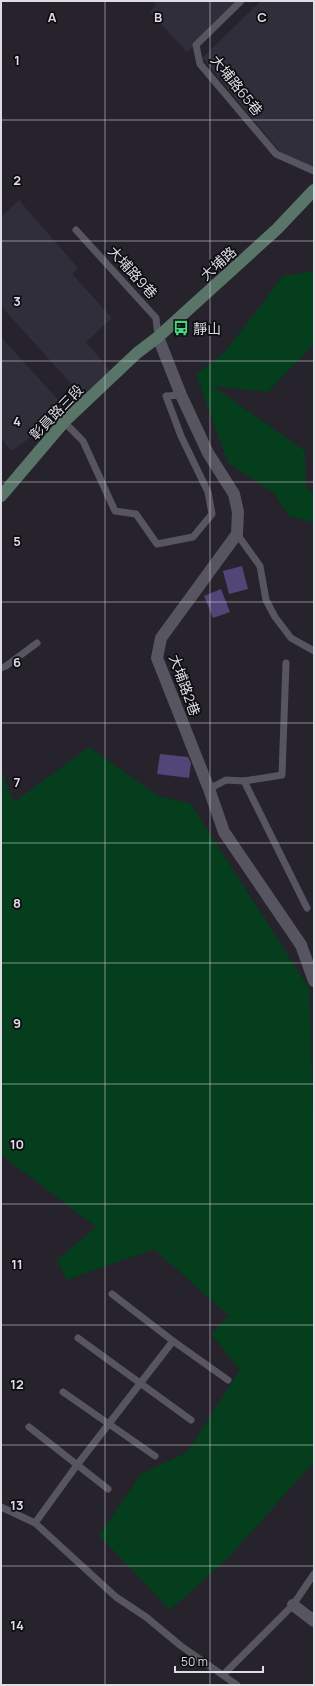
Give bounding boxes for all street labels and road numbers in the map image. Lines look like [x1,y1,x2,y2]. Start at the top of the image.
street label: 大埔路65巷 [207,51,267,119]
street label: 大埔路9巷 [104,242,162,302]
street label: 大埔路 [196,242,240,284]
street label: 彰員路三段 [25,380,87,444]
street label: 大埔路2巷 [165,652,205,718]

